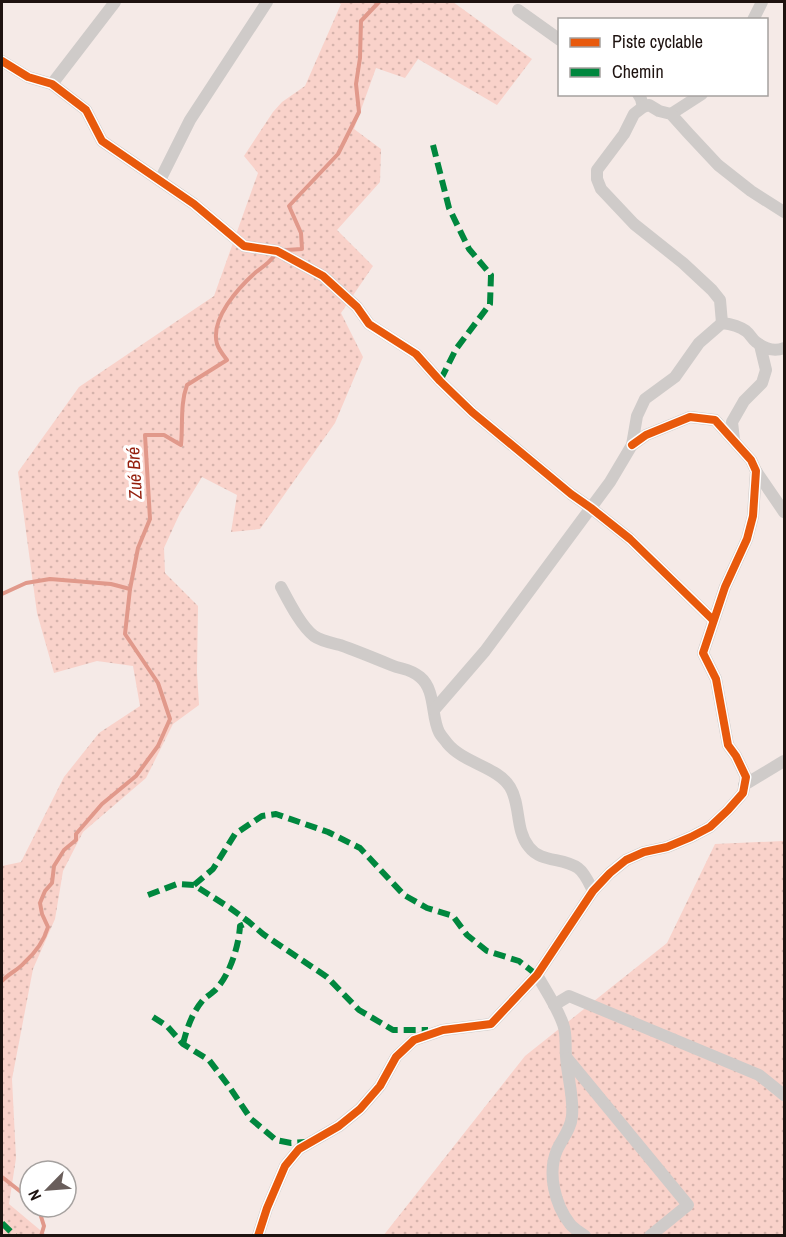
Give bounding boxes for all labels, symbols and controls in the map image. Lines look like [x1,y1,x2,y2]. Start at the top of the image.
legend [558,18,768,96]
text: Piste cyclable [612,29,703,54]
text: Chemin [612,59,664,84]
water label: Zué Bré [120,446,148,501]
north arrow [18,1159,78,1219]
text: N [22,1186,46,1204]

